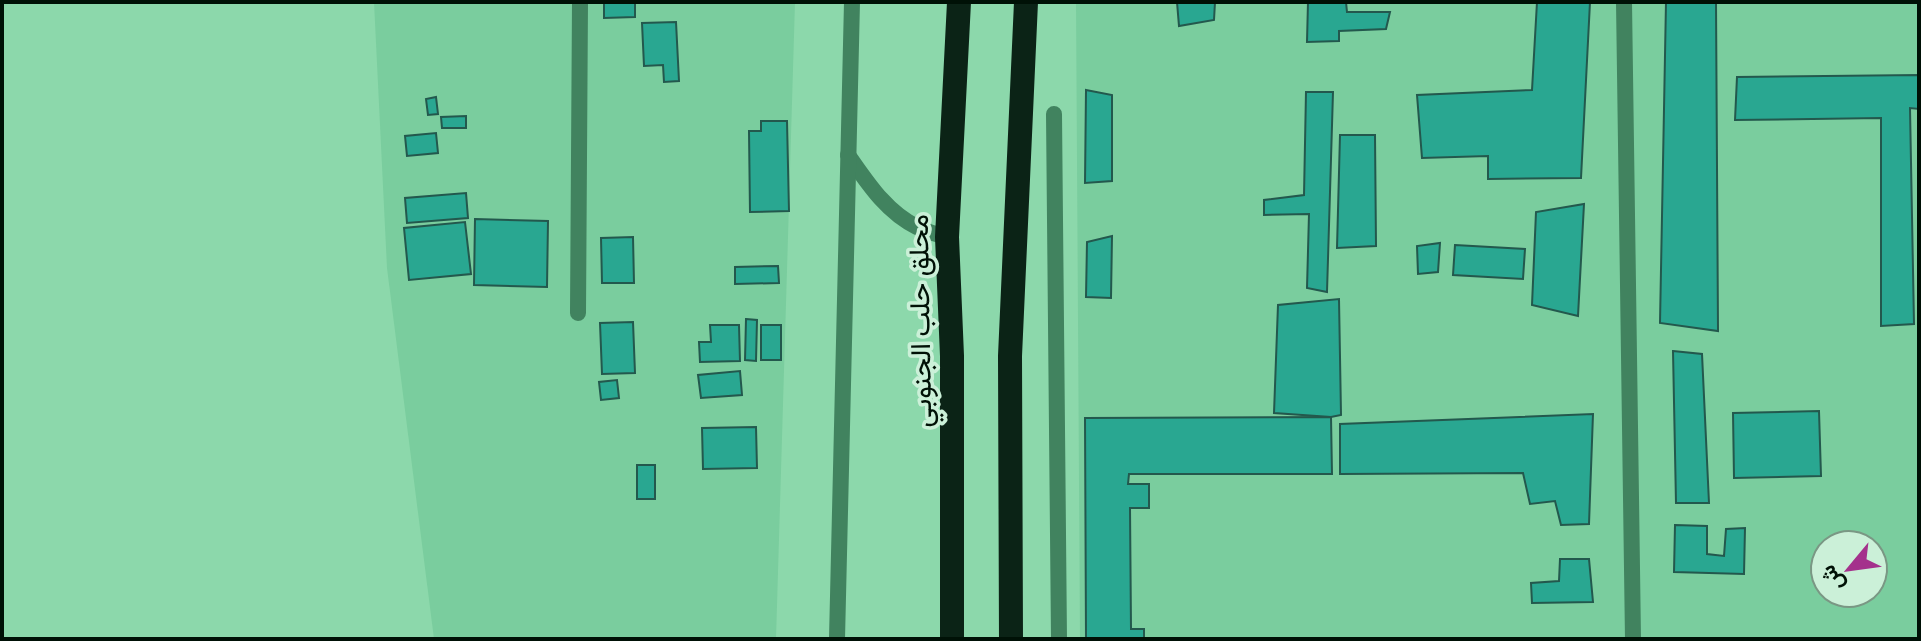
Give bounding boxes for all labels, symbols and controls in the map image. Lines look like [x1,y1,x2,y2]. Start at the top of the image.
street label: محلق حلب الجنوبي [902,214,944,428]
north arrow [1809,529,1889,609]
text: ش [1814,560,1850,597]

